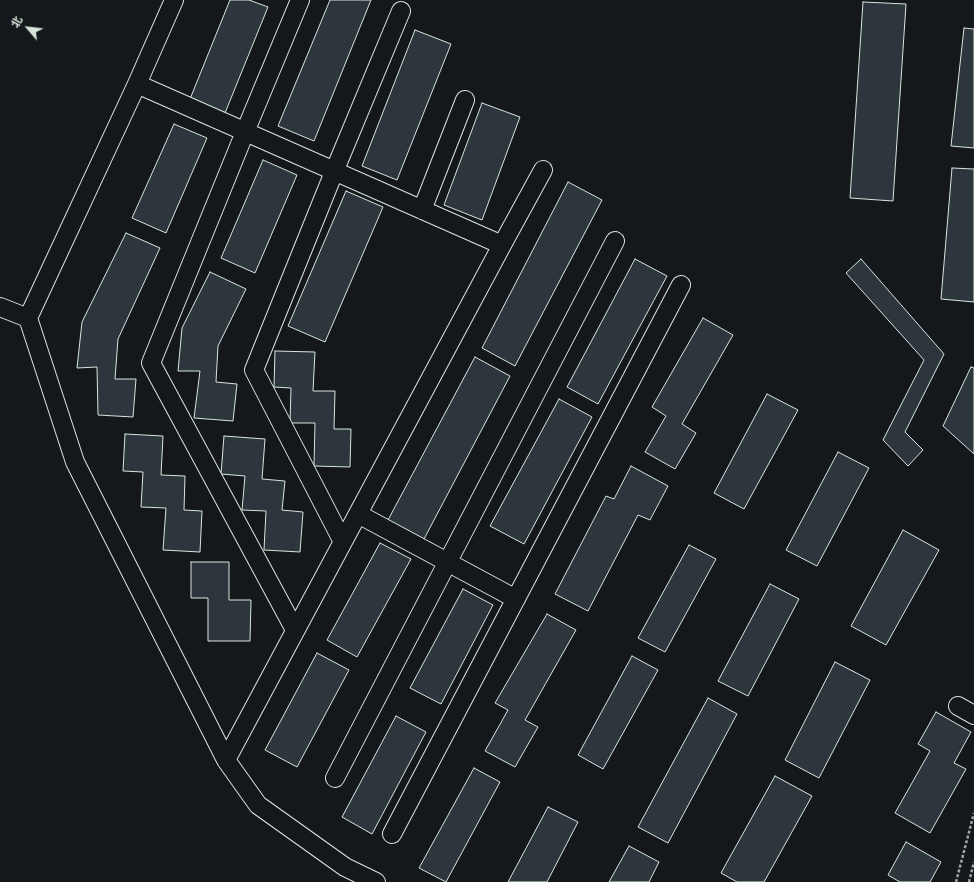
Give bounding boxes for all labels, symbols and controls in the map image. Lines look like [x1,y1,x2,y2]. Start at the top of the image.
north arrow [8,8,48,48]
text: 北 [9,14,25,30]

